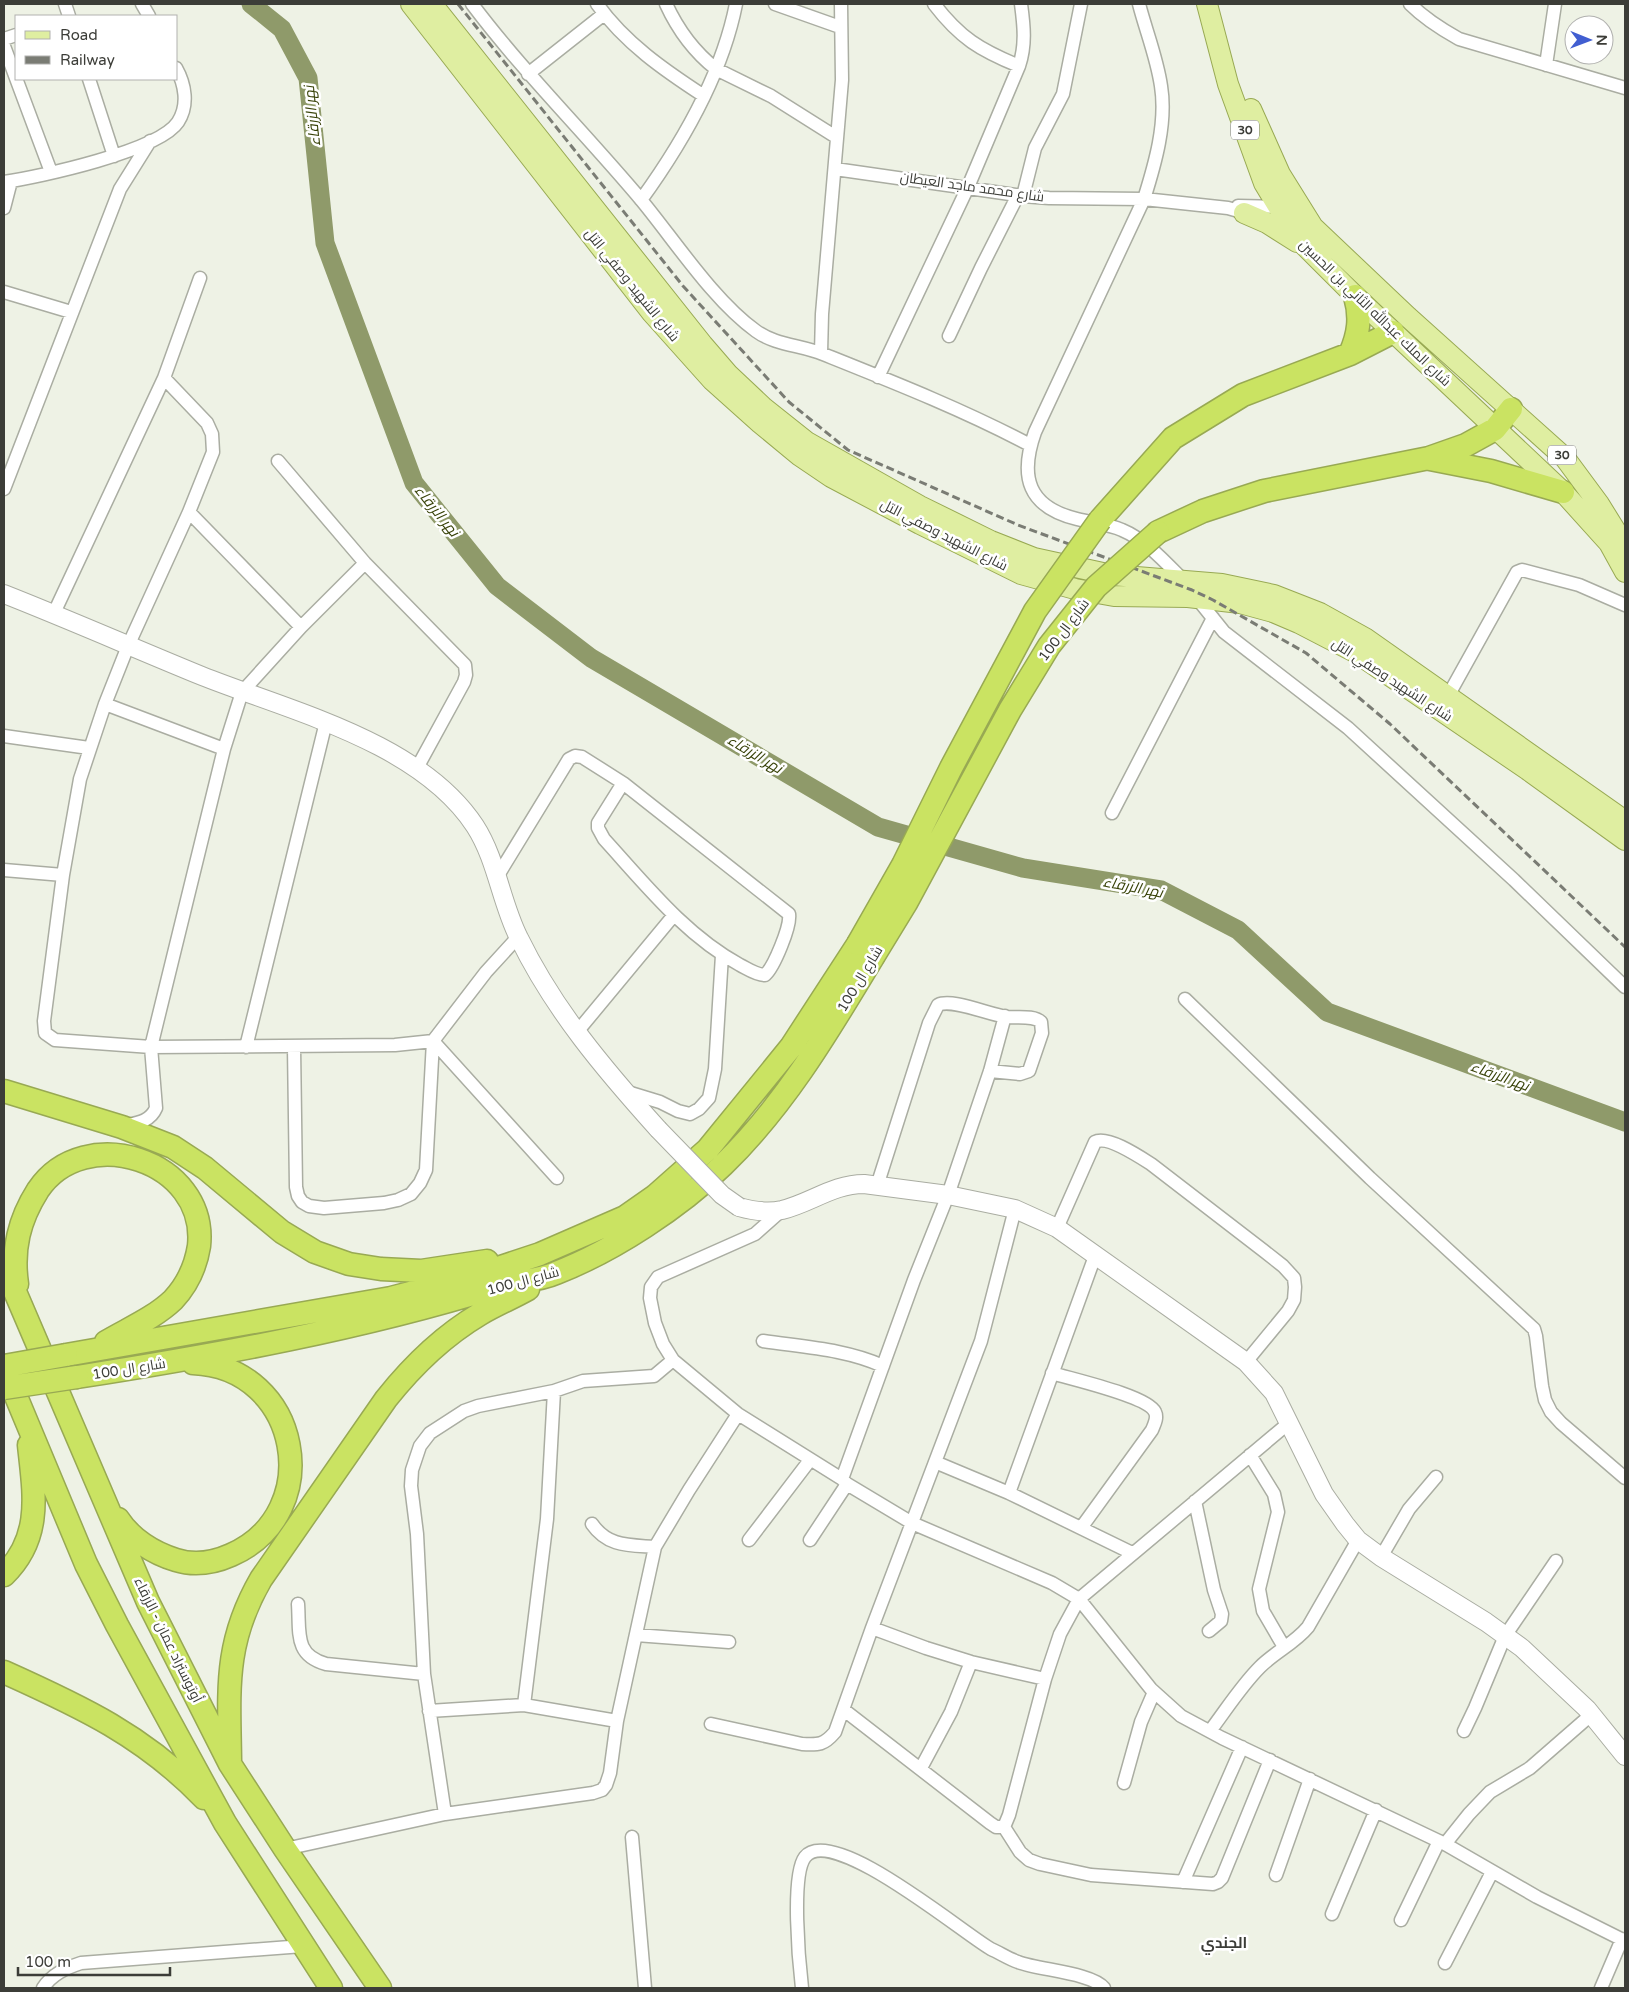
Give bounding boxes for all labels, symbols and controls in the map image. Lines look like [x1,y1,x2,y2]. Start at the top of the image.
legend [15,15,178,80]
north arrow [1564,15,1614,65]
text: Road [60,26,98,44]
text: N [1593,34,1610,46]
text: Railway [60,51,115,69]
water label: نهر الزرقاء [300,83,324,147]
road number: 30 [1231,120,1259,140]
street label: شارع محمد ماجد العيطان [899,168,1045,206]
street label: شارع الشهيد وصفي التل [579,225,683,347]
street label: شارع الملك عبدالله الثاني بن الحسين [1294,235,1455,392]
road number: 30 [1548,446,1576,464]
water label: نهر الزرقاء [411,482,464,542]
street label: شارع الشهيد وصفي التل [876,496,1010,577]
street label: شارع ال 100 [1035,595,1093,665]
street label: شارع الشهيد وصفي التل [1327,635,1456,728]
water label: نهر الزرقاء [724,731,787,778]
water label: نهر الزرقاء [1102,872,1166,902]
street label: شارع ال 100 [834,943,886,1015]
water label: نهر الزرقاء [1468,1057,1533,1096]
street label: شارع ال 100 [485,1263,561,1299]
street label: شارع ال 100 [91,1355,167,1383]
street label: أوتوستراد عمان - الزرقاء [130,1574,207,1706]
district label: الجندي [1201,1934,1247,1955]
scale bar [18,1944,170,1976]
text: 100 m [25,1953,71,1971]

